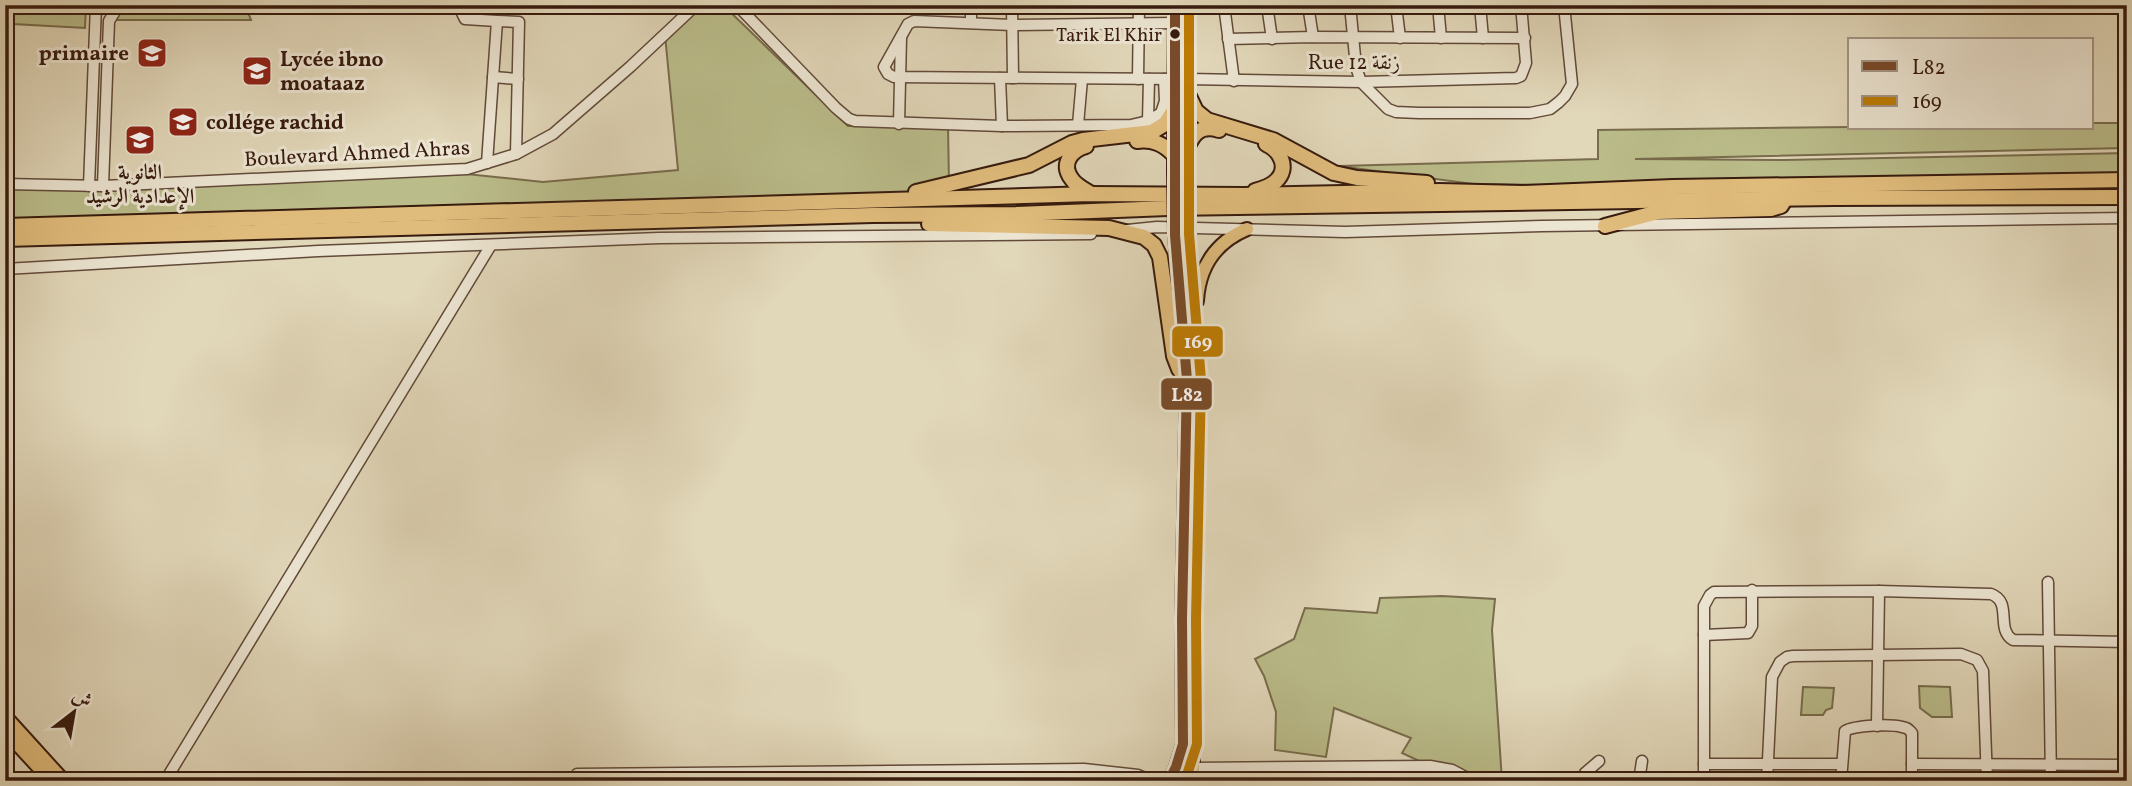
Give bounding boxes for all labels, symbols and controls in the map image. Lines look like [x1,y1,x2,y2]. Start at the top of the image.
place label: Tarik El Khir [1056,23,1162,49]
marker: Tarik El Khir [1168,27,1182,41]
school or university icon: primaire [135,36,169,70]
legend [1848,38,2094,130]
place label: primaire [39,40,129,69]
place label: Lycée ibno moataaz [280,46,384,99]
street label: Rue 12 زنقة [1308,49,1400,78]
school or university icon: Lycée ibno moataaz [240,54,274,88]
text: L82 [1912,54,1946,83]
text: 169 [1912,88,1942,117]
school or university icon: collége rachid [166,105,200,139]
place label: collége rachid [206,109,344,138]
school or university icon: الثانوية الإعدادية الرشيد [123,123,157,157]
street label: Boulevard Ahmed Ahras [243,134,471,175]
place label: الثانوية الإعدادية الرشيد [86,159,194,212]
line badge: 169 [1171,325,1224,358]
text: 169 [1184,330,1212,356]
line badge: L82 [1160,377,1213,411]
text: L82 [1171,383,1203,409]
north arrow [38,678,108,748]
text: ش [67,683,97,715]

